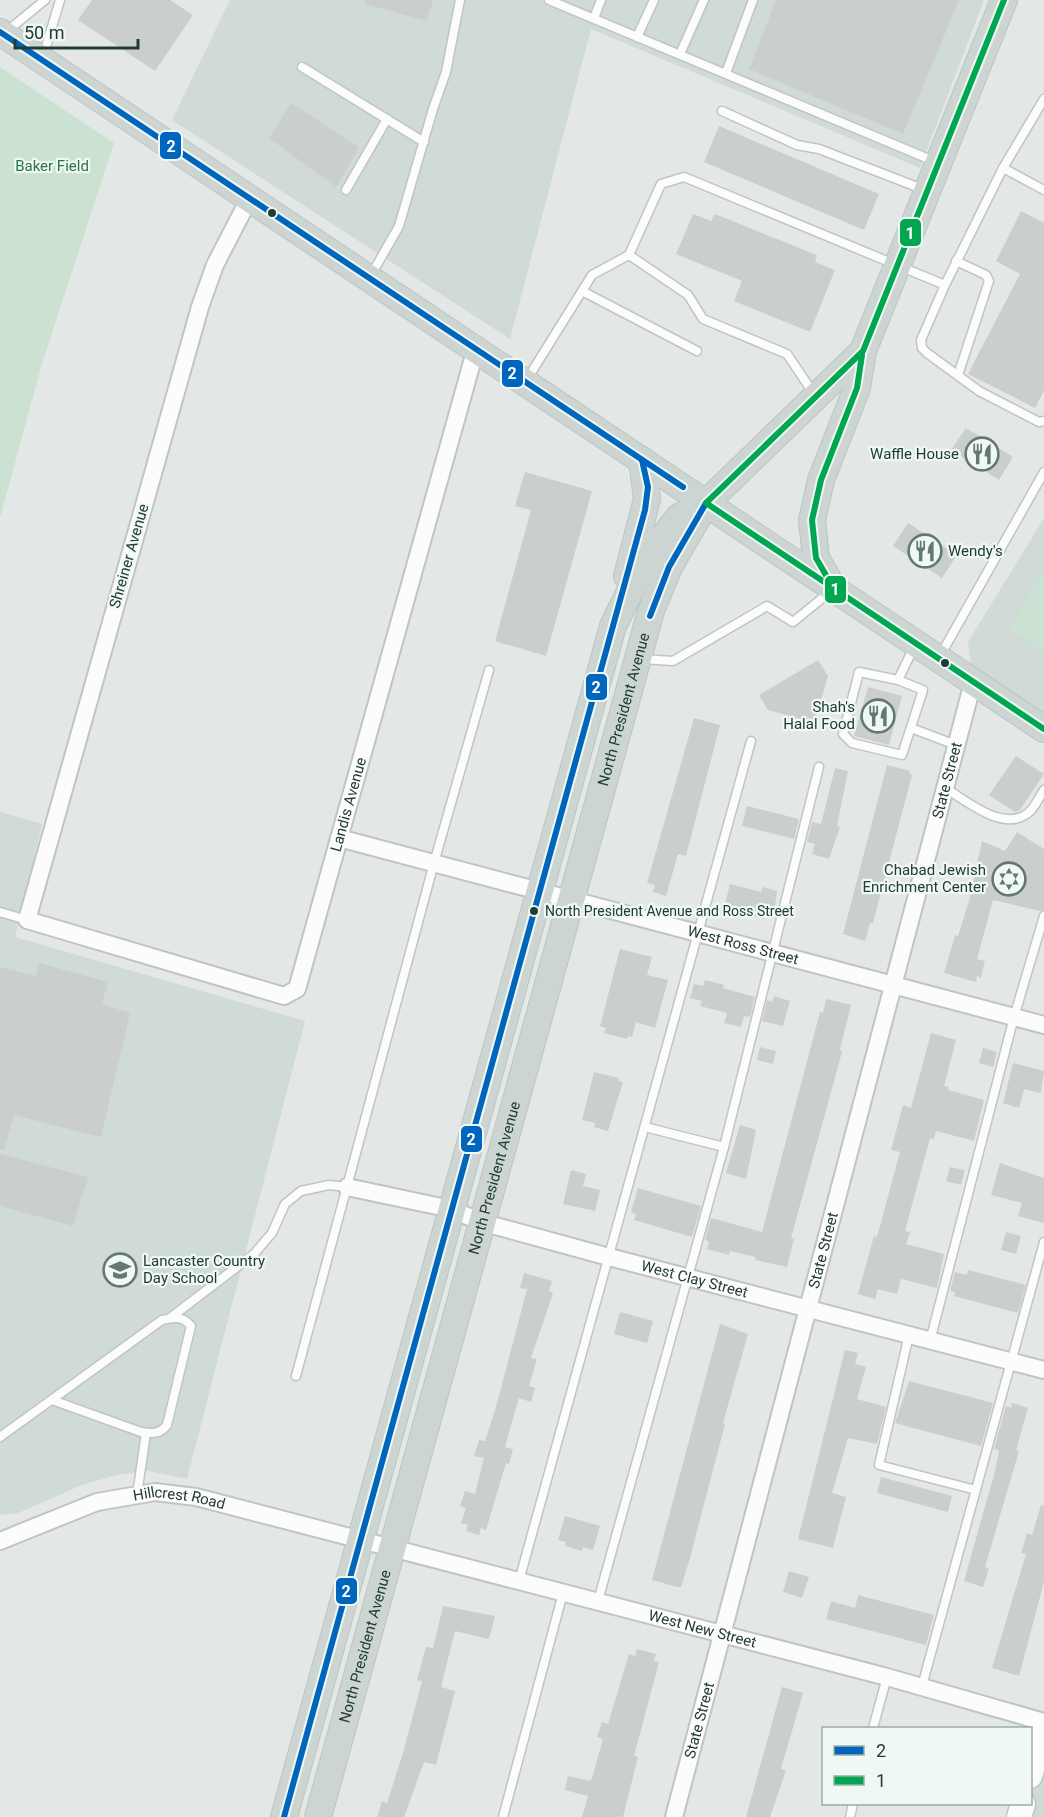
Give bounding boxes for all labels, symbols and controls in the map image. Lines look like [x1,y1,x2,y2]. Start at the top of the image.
scale bar [15,12,138,50]
text: 50 m [24,22,64,43]
line badge: 2 [159,131,182,160]
text: 2 [166,137,176,156]
park label: Baker Field [15,157,89,175]
unlabelled marker [266,207,278,219]
line badge: 1 [899,218,922,247]
text: 1 [905,224,915,243]
line badge: 2 [501,359,524,388]
text: 2 [507,364,517,383]
restaurant icon: Waffle House [964,436,1000,472]
place label: Waffle House [870,445,959,463]
street label: Shreiner Avenue [105,502,153,610]
restaurant icon: Wendy's [907,533,943,569]
place label: Wendy's [948,542,1003,560]
line badge: 1 [824,575,847,604]
text: 1 [830,580,840,599]
street label: North President Avenue [594,631,654,788]
unlabelled marker [939,657,951,669]
line badge: 2 [585,673,608,701]
text: 2 [591,678,601,697]
place label: Shah's Halal Food [783,698,855,733]
restaurant icon: Shah's Halal Food [860,698,896,734]
street label: State Street [928,740,966,821]
street label: Landis Avenue [327,755,370,854]
place label: Chabad Jewish Enrichment Center [862,861,986,896]
synagogue icon: Chabad Jewish Enrichment Center [991,861,1027,897]
place label: North President Avenue and Ross Street [545,903,794,919]
marker: North President Avenue and Ross Street [528,905,540,917]
street label: West Ross Street [686,922,801,969]
street label: North President Avenue [465,1099,524,1256]
line badge: 2 [460,1125,483,1153]
text: 2 [466,1130,476,1149]
street label: State Street [805,1210,842,1290]
school or university icon: Lancaster Country Day School [102,1252,138,1288]
place label: Lancaster Country Day School [143,1252,265,1287]
street label: West Clay Street [639,1257,750,1302]
street label: Hillcrest Road [132,1483,227,1513]
street label: North President Avenue [335,1568,395,1725]
line badge: 2 [335,1577,358,1605]
text: 2 [341,1582,351,1601]
street label: West New Street [647,1606,758,1652]
street label: State Street [681,1680,718,1760]
legend [822,1727,1032,1805]
text: 2 [876,1740,886,1761]
text: 1 [876,1770,886,1791]

